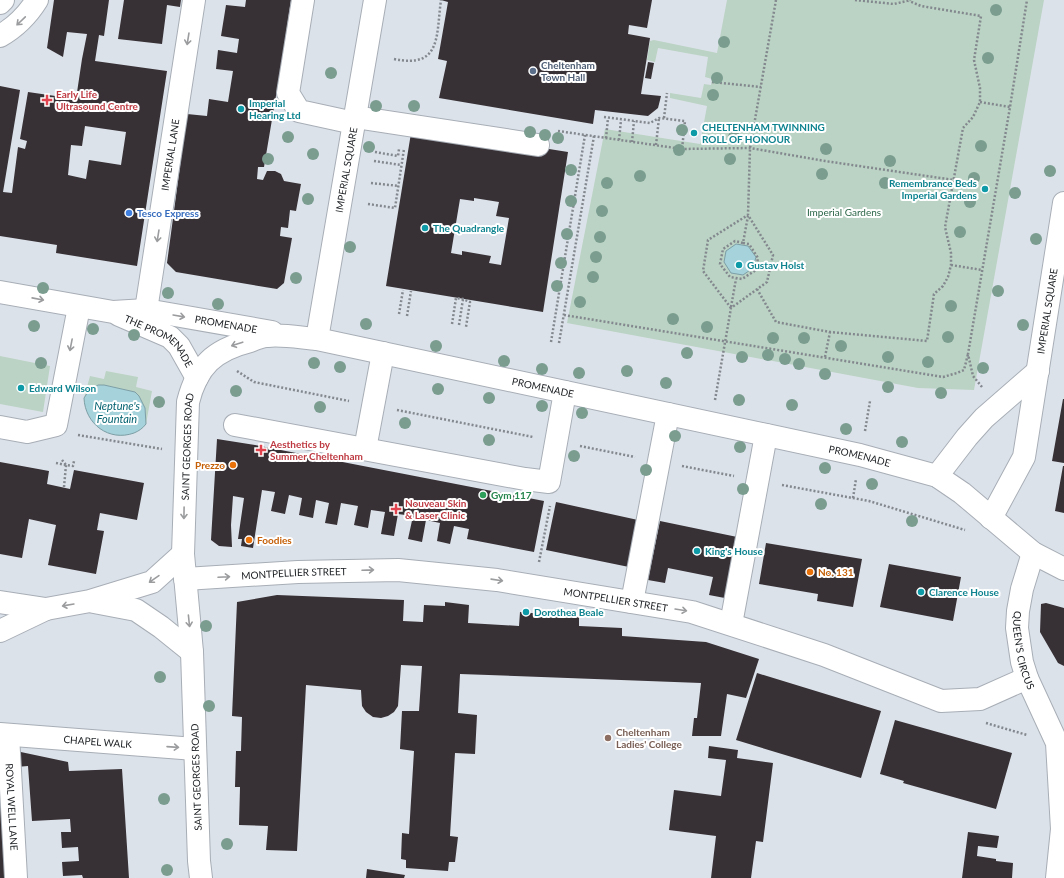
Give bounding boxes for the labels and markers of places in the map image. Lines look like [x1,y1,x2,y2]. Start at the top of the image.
place label: Cheltenham Town Hall [541,59,595,83]
marker: Cheltenham Town Hall [528,66,538,76]
place label: Early Life Ultrasound Centre [56,88,139,112]
marker: Early Life Ultrasound Centre [41,94,53,106]
place label: Imperial Hearing Ltd [249,97,301,121]
marker: Imperial Hearing Ltd [236,104,246,114]
place label: CHELTENHAM TWINNING ROLL OF HONOUR [702,121,825,145]
marker: CHELTENHAM TWINNING ROLL OF HONOUR [689,128,699,138]
place label: Remembrance Beds Imperial Gardens [889,177,978,201]
marker: Remembrance Beds Imperial Gardens [980,184,990,194]
place label: Tesco Express [137,207,199,219]
marker: Tesco Express [124,208,134,218]
place label: The Quadrangle [433,222,505,234]
marker: The Quadrangle [420,223,430,233]
place label: Gustav Holst [747,259,805,271]
marker: Gustav Holst [734,260,744,270]
place label: Edward Wilson [29,382,97,394]
marker: Edward Wilson [16,383,26,393]
place label: Aesthetics by Summer Cheltenham [269,438,363,462]
marker: Aesthetics by Summer Cheltenham [255,444,267,456]
place label: Prezzo [195,459,225,471]
marker: Prezzo [228,460,238,470]
place label: Gym 117 [491,489,532,501]
marker: Gym 117 [478,490,488,500]
place label: Nouveau Skin & Laser Clinic [405,497,467,521]
marker: Nouveau Skin & Laser Clinic [390,503,402,515]
place label: Foodies [257,534,292,546]
marker: Foodies [244,535,254,545]
place label: King's House [705,545,763,557]
marker: King's House [692,546,702,556]
place label: No. 131 [818,566,854,578]
marker: No. 131 [805,567,815,577]
place label: Clarence House [929,586,1000,598]
marker: Clarence House [916,587,926,597]
place label: Dorothea Beale [534,606,604,618]
marker: Dorothea Beale [521,607,531,617]
place label: Cheltenham Ladies' College [616,726,683,750]
marker: Cheltenham Ladies' College [603,733,613,743]

